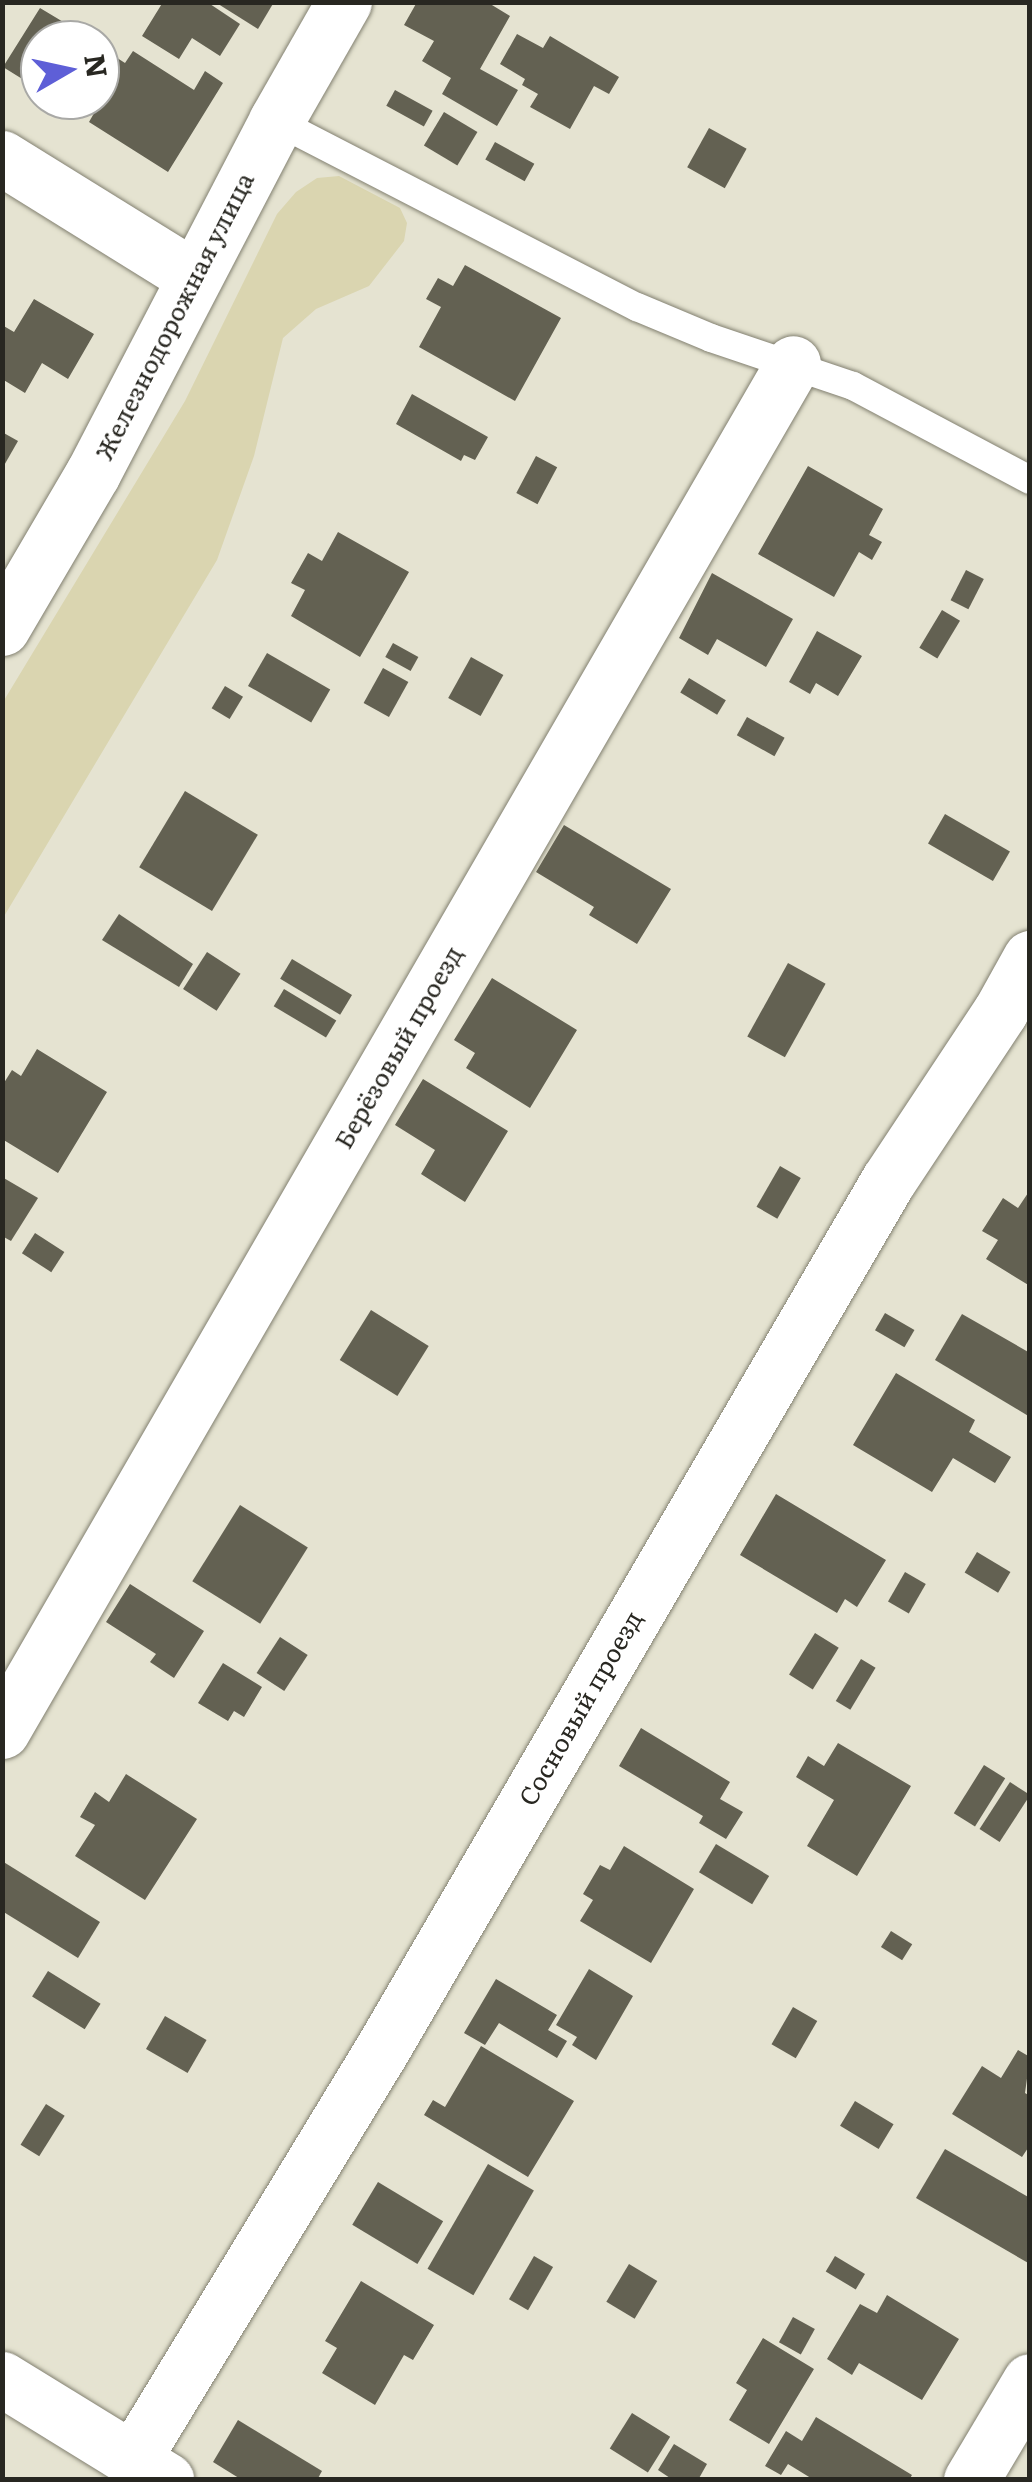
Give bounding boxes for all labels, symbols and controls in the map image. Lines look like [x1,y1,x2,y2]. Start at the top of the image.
north arrow [20,20,120,120]
text: N [75,51,120,81]
street label: Железнодорожная улица [88,167,260,465]
street label: Берёзовый проезд [328,940,468,1154]
street label: Сосновый проезд [512,1605,648,1811]

